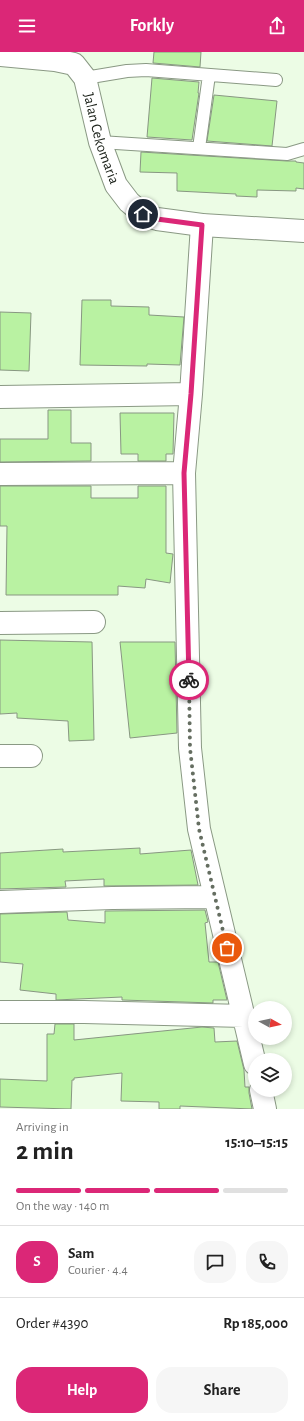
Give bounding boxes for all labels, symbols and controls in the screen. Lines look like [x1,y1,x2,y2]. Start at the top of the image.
icon: menu [16,15,38,37]
icon: share [266,15,288,37]
text: Forkly [130,17,174,35]
street label: Jalan Cekomaria [81,91,122,186]
pin [126,197,160,231]
icon: home [132,203,154,225]
courier [169,660,209,700]
icon: bike [178,669,200,691]
pin [210,931,244,965]
icon: bag [216,937,238,959]
north arrow [248,1001,292,1045]
map controls [248,1001,292,1097]
button: layers [248,1053,292,1097]
text: Arriving in [16,1121,69,1134]
text: 15:10–15:15 [225,1135,288,1150]
text: 2 min [16,1138,74,1164]
text: On the way · 140 m [16,1200,110,1213]
button: chat [194,1241,236,1283]
button: phone [246,1241,288,1283]
text: Sam [68,1246,94,1261]
text: S [33,1254,41,1269]
text: Courier · 4.4 [68,1264,128,1277]
text: Order #4390 [16,1316,88,1331]
text: Rp 185,000 [223,1316,288,1331]
button: Help [16,1367,148,1413]
button: Share [156,1367,288,1413]

